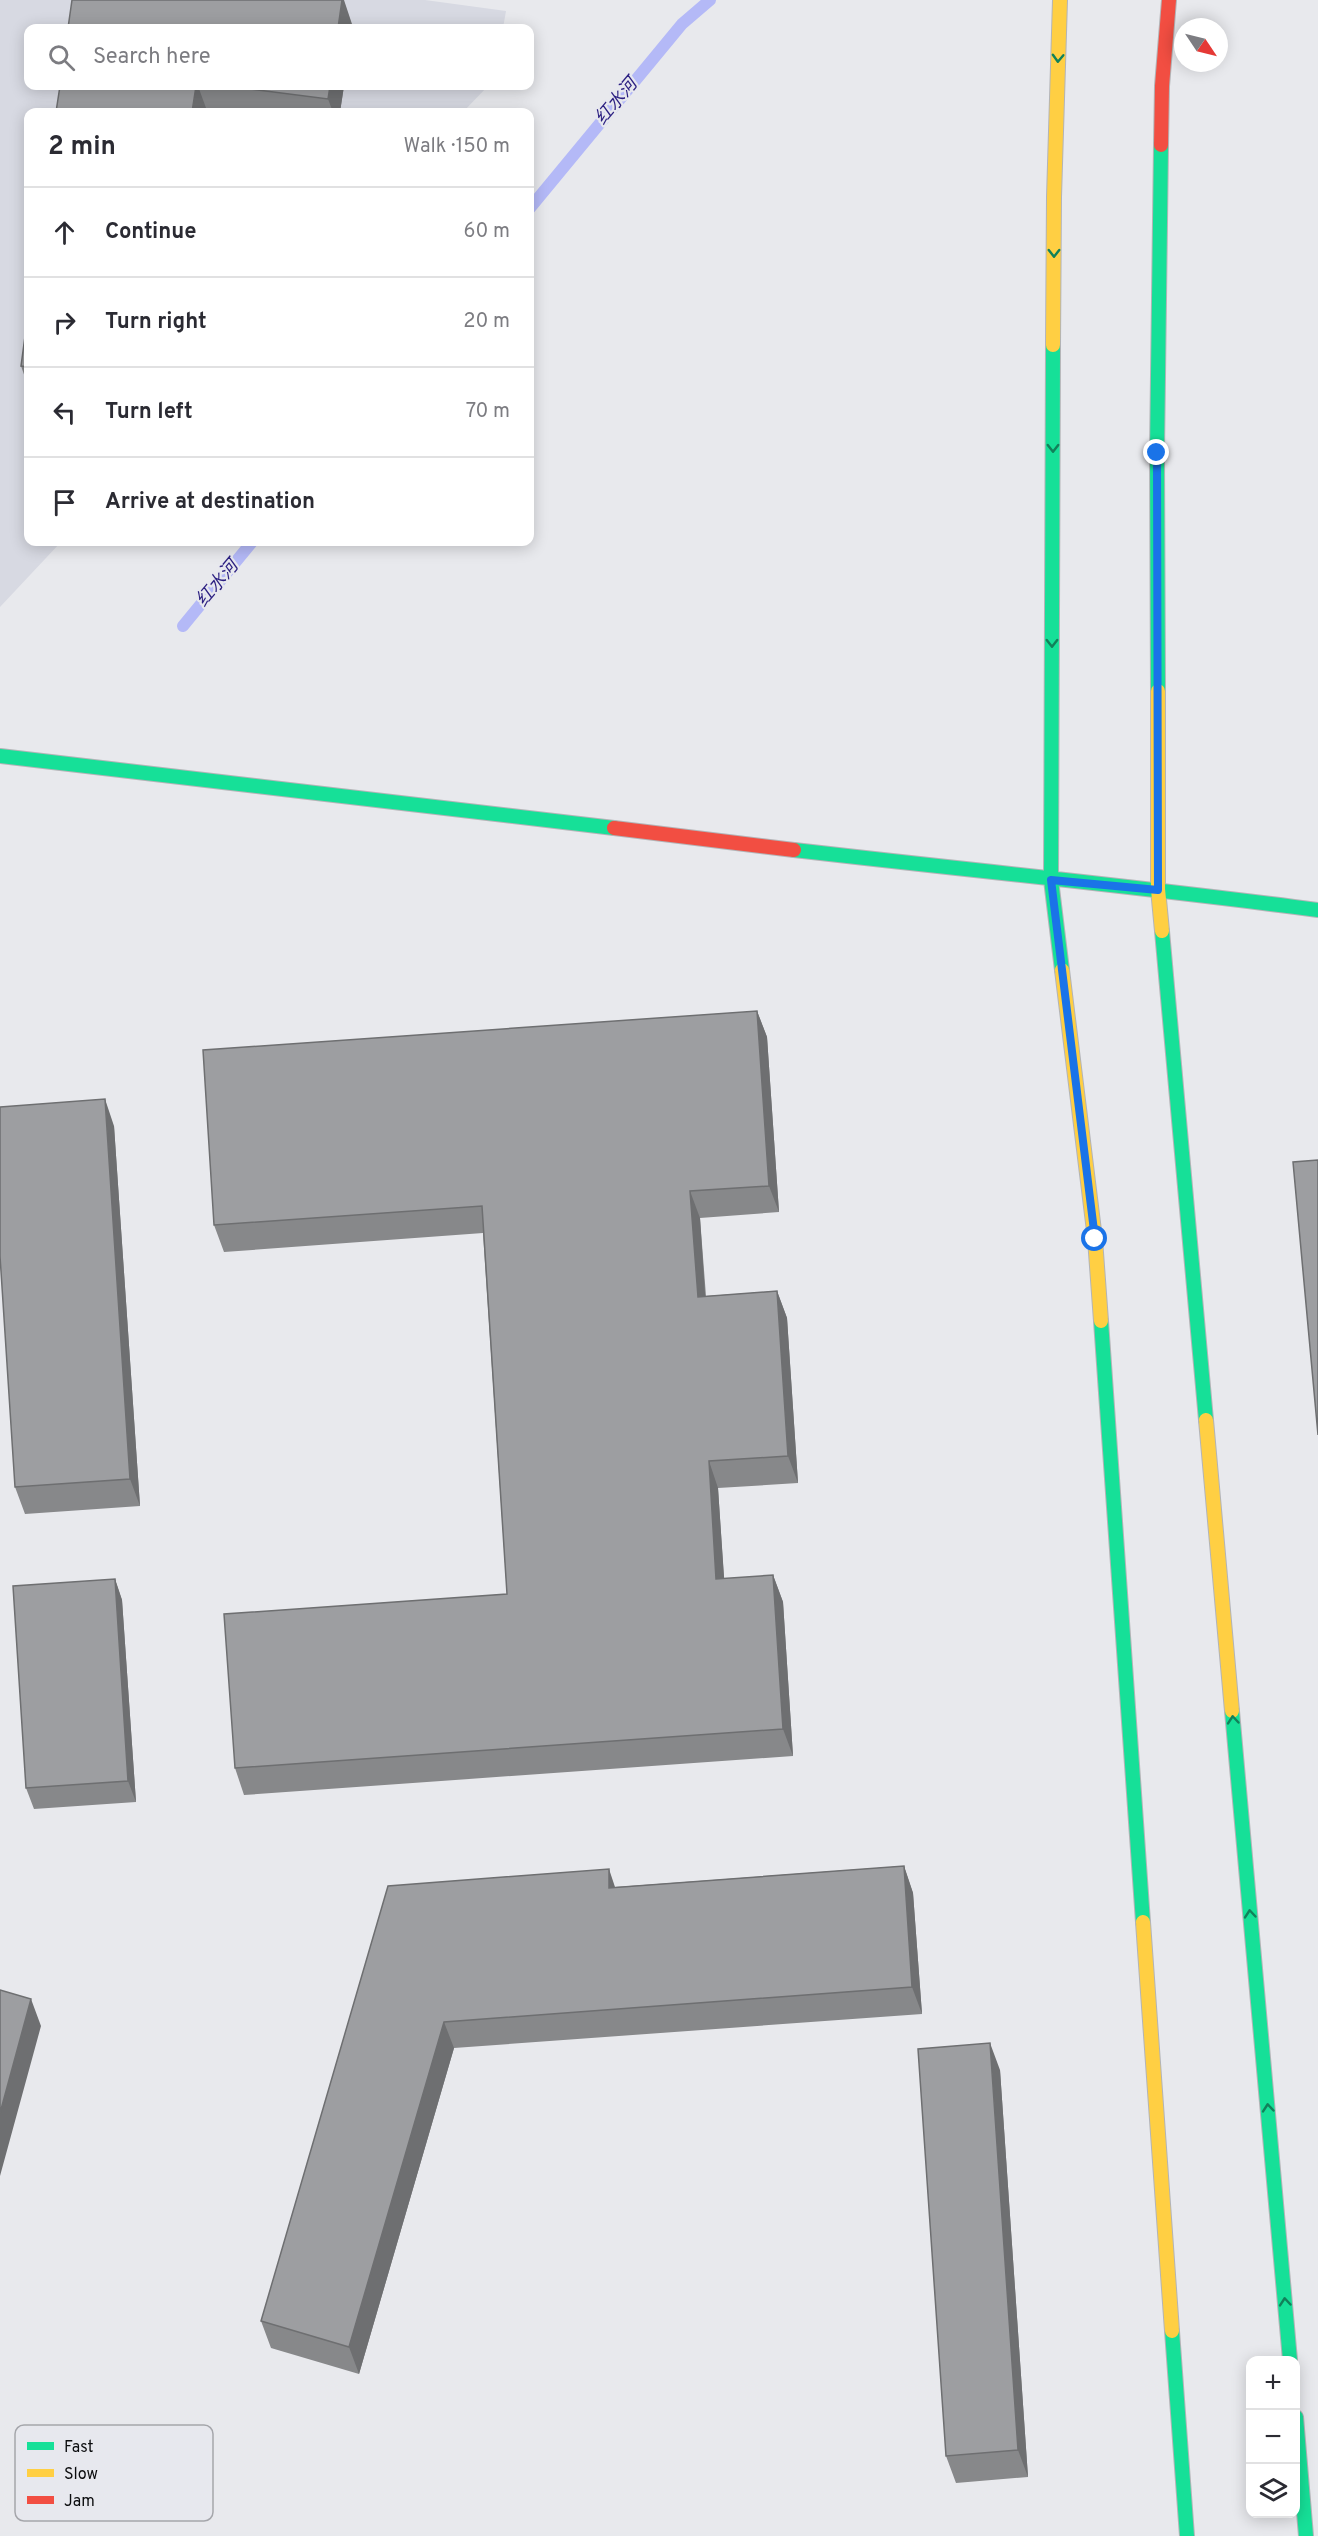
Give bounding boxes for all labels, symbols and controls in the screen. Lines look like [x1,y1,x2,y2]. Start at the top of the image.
north arrow [1174,18,1228,72]
search box [24,24,534,90]
icon: search [45,41,78,74]
text: Search here [93,44,211,71]
one-way arrow [1052,54,1064,63]
water label: 红水河 [591,72,645,130]
text: 2 min [48,131,116,164]
text: Walk · 150 m [404,134,510,160]
icon: ahead [48,216,81,249]
text: Continue [105,219,196,246]
text: 60 m [464,219,510,245]
one-way arrow [1048,249,1060,258]
icon: right [48,306,81,339]
text: Turn right [105,309,207,336]
text: 20 m [463,309,510,335]
icon: left [48,396,81,429]
text: Turn left [105,399,193,426]
text: 70 m [466,399,510,425]
route end [1143,439,1169,465]
one-way arrow [1047,444,1059,453]
icon: arrive [48,486,81,519]
text: Arrive at destination [105,489,315,516]
water label: 红水河 [192,554,246,612]
one-way arrow [1046,639,1058,648]
route start [1081,1225,1107,1251]
one-way arrow [1227,1715,1240,1724]
one-way arrow [1244,1909,1257,1918]
one-way arrow [1262,2103,1275,2113]
one-way arrow [1279,2298,1292,2307]
map controls [1246,2356,1300,2518]
button: + [1246,2356,1300,2410]
button: − [1246,2410,1300,2464]
legend [15,2425,213,2521]
text: Fast [64,2438,94,2458]
button: layers [1246,2464,1300,2518]
text: Slow [64,2465,98,2485]
text: Jam [64,2492,95,2512]

